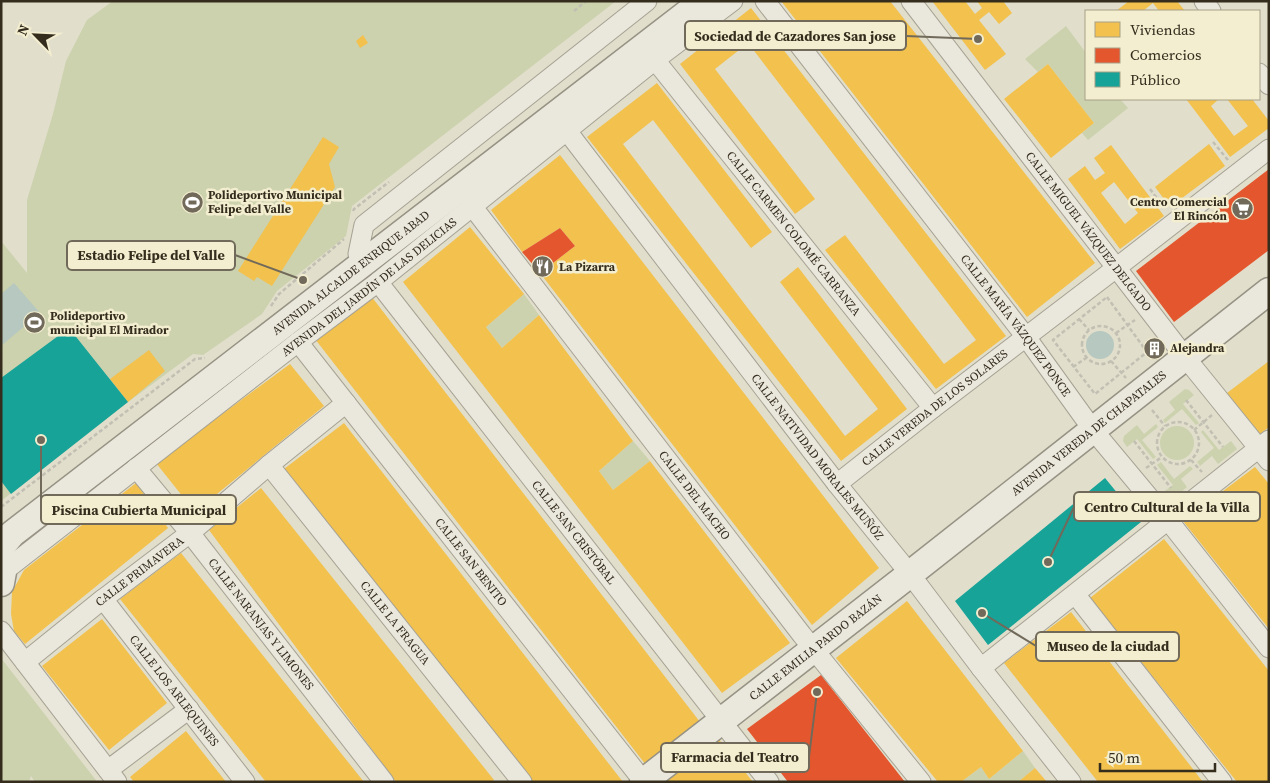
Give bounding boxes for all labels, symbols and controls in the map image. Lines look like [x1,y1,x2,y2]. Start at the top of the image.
north arrow [10,10,60,60]
legend [1085,10,1260,100]
text: Viviendas [1130,19,1195,40]
text: N [12,21,34,38]
callout: Sociedad de Cazadores San jose [685,21,906,50]
text: Sociedad de Cazadores San jose [694,26,896,46]
text: Comercios [1130,44,1202,65]
text: Público [1130,69,1181,90]
street label: CALLE CARMEN COLOMÉ CARRANZA [723,148,864,319]
street label: CALLE MIGUEL VÁZQUEZ DELGADO [1022,148,1155,315]
place label: Polideportivo Municipal Felipe del Valle [208,187,342,217]
sports icon: Polideportivo Municipal Felipe del Valle [180,190,204,214]
place label: Centro Comercial El Rincón [1130,194,1228,224]
supermarket icon: Centro Comercial El Rincón [1231,197,1255,221]
street label: AVENIDA ALCALDE ENRIQUE ABAD [269,207,433,339]
street label: AVENIDA DEL JARDÍN DE LAS DELICIAS [278,214,460,360]
callout: Estadio Felipe del Valle [67,241,235,270]
text: Estadio Felipe del Valle [77,245,225,265]
street label: CALLE MARÍA VÁZQUEZ PONCE [957,251,1074,400]
restaurant icon: La Pizarra [531,255,555,279]
place label: La Pizarra [559,259,616,275]
place label: Polideportivo municipal El Mirador [50,308,169,338]
sports icon: Polideportivo municipal El Mirador [22,311,46,335]
building icon: Alejandra [1142,336,1166,360]
place label: Alejandra [1170,340,1225,356]
street label: CALLE VEREDA DE LOS SOLARES [858,346,1011,470]
street label: AVENIDA VEREDA DE CHAPATALES [1008,367,1170,499]
street label: CALLE NATIVIDAD MORALES MUÑÓZ [747,370,888,544]
street label: CALLE DEL MACHO [655,448,734,543]
street label: CALLE SAN CRISTÓBAL [528,477,620,588]
callout: Centro Cultural de la Villa [1074,492,1260,521]
callout: Piscina Cubierta Municipal [41,495,236,524]
text: Centro Cultural de la Villa [1084,497,1250,517]
text: Piscina Cubierta Municipal [52,500,227,520]
street label: CALLE SAN BENITO [431,515,511,610]
street label: CALLE PRIMAVERA [92,533,187,610]
street label: CALLE NARANJAS Y LIMONES [205,555,317,693]
street label: CALLE LA FRAGUA [357,578,433,668]
street label: CALLE EMILIA PARDO BAZÁN [746,590,886,704]
street label: CALLE LOS ARLEQUINES [126,632,222,750]
callout: Museo de la ciudad [1036,632,1179,661]
text: Museo de la ciudad [1047,636,1170,656]
scale bar [1100,740,1215,772]
callout: Farmacia del Teatro [661,743,809,772]
text: Farmacia del Teatro [671,747,799,767]
text: 50 m [1108,747,1140,768]

